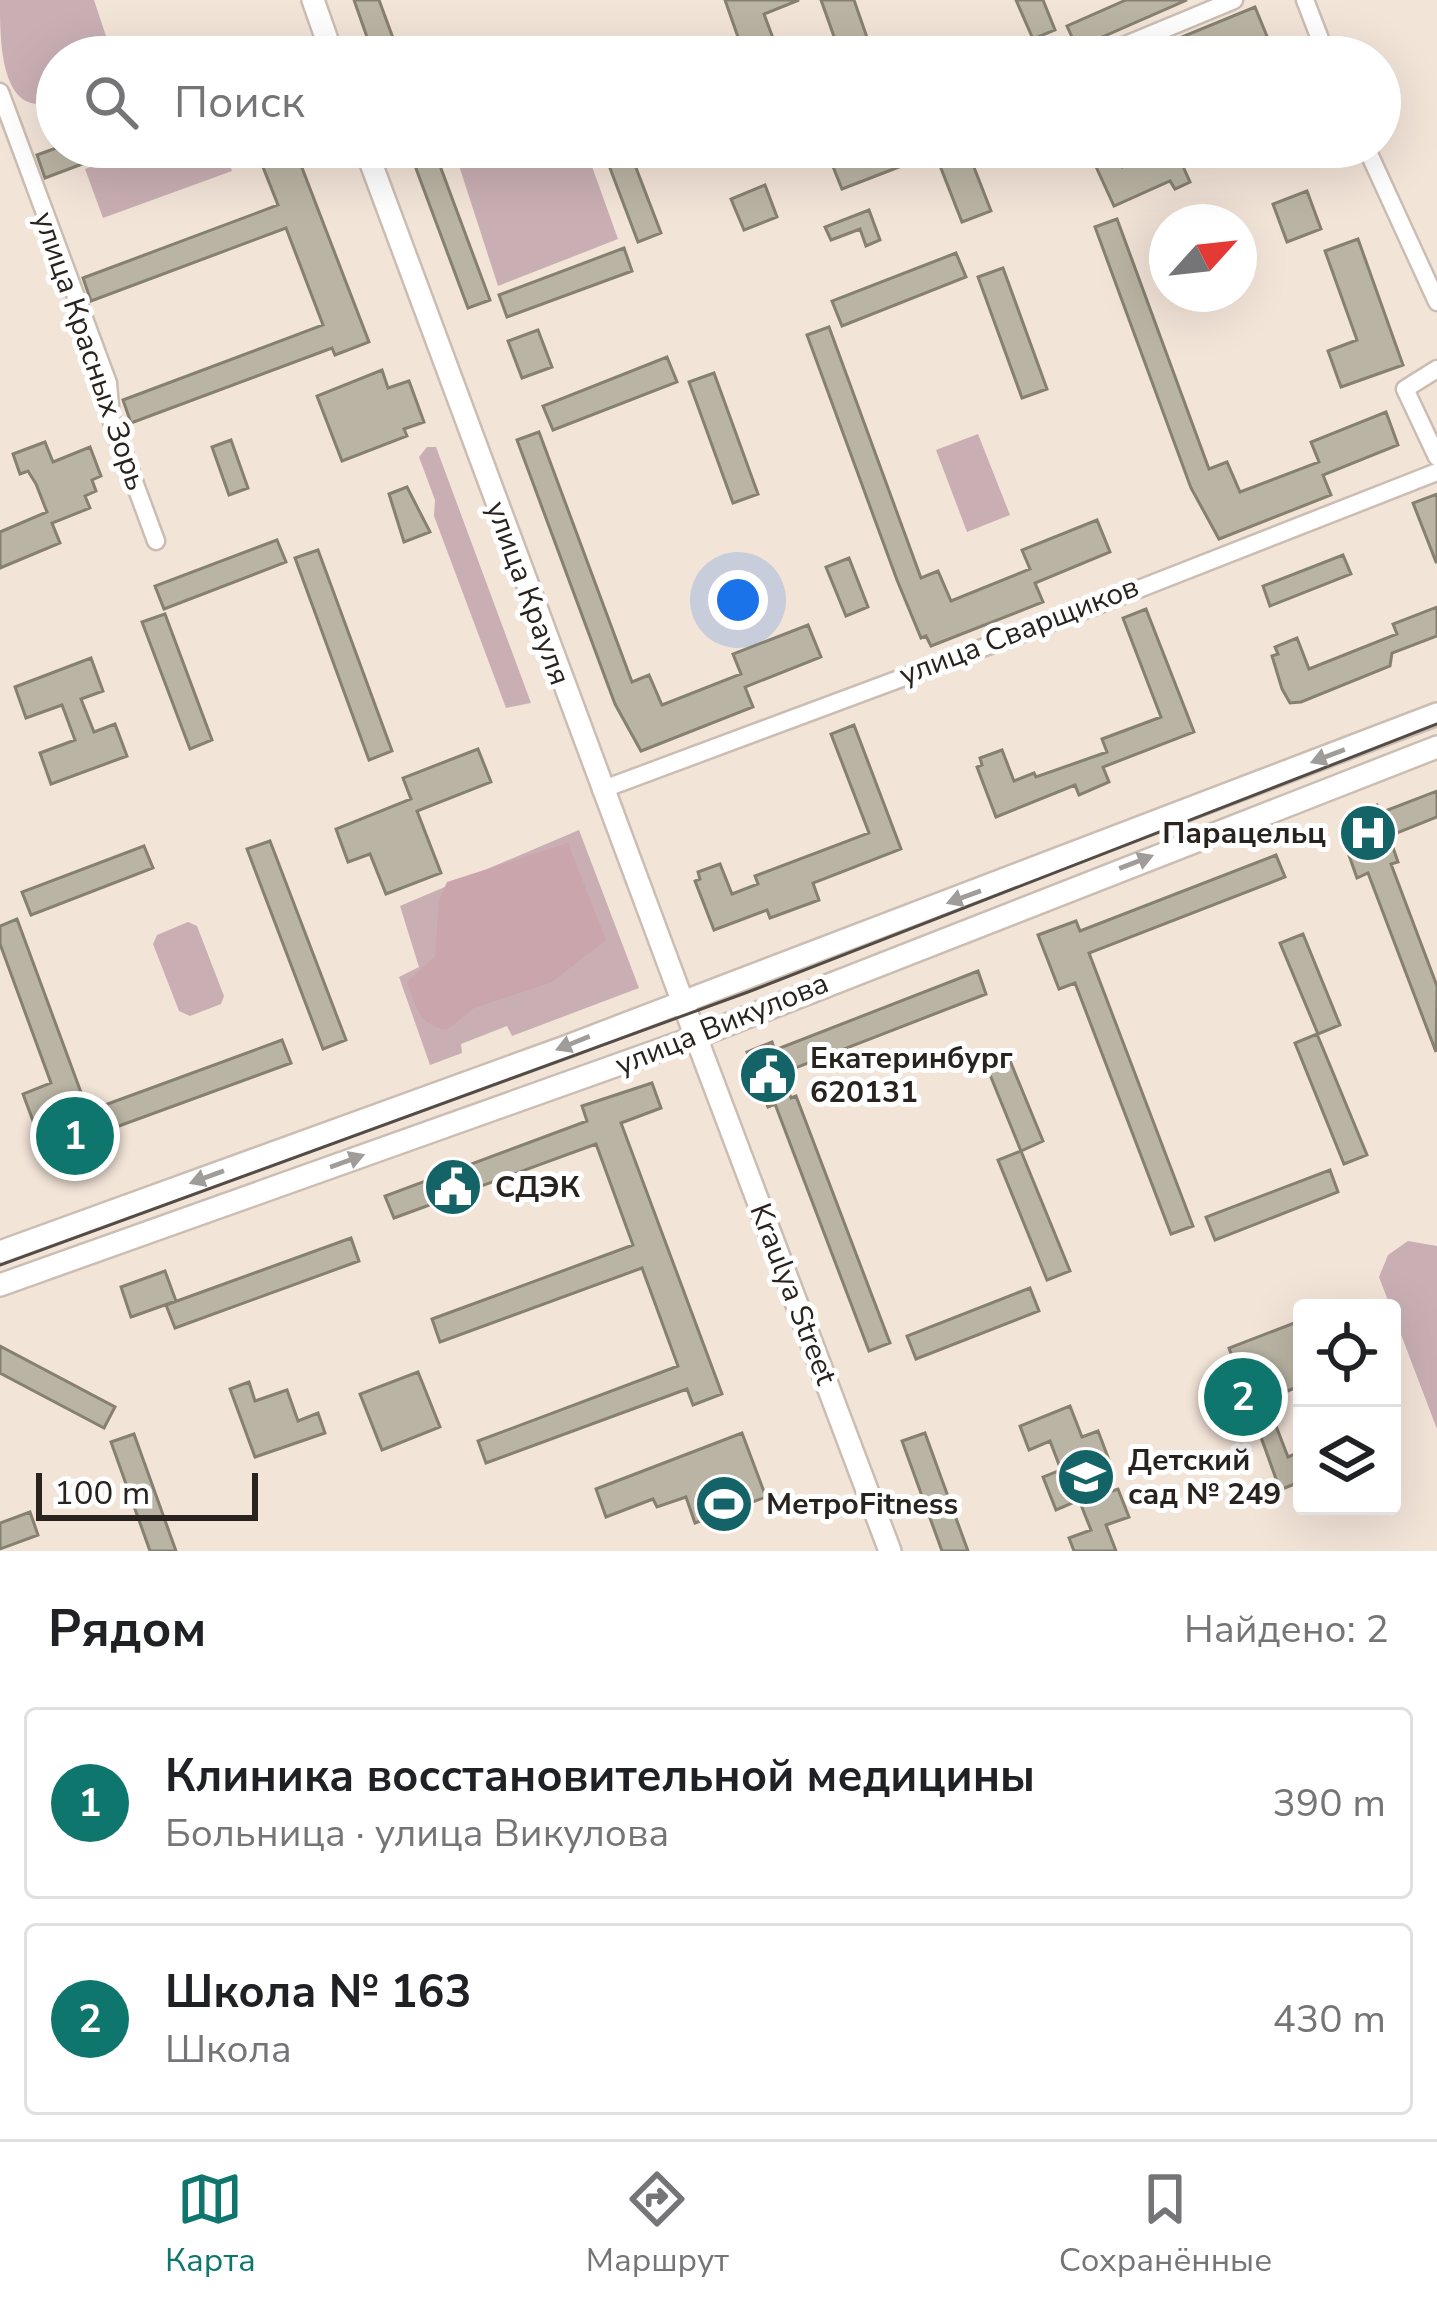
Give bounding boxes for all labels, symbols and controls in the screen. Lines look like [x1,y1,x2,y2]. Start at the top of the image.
search box [36,36,1401,168]
icon: search [78,69,144,135]
text: Поиск [174,72,305,133]
north arrow [1149,204,1257,312]
street label: улица Красных Зорь [23,206,157,496]
street label: улица Крауля [476,495,580,691]
street label: улица Сварщиков [893,566,1145,696]
your location [708,570,768,630]
one-way arrow [1310,748,1346,767]
hospital icon: Парацельц [1337,802,1399,864]
place label: Парацельц [1162,813,1326,854]
one-way arrow [1118,852,1154,871]
one-way arrow [946,888,982,907]
street label: улица Викулова [609,963,835,1085]
one-way arrow [555,1035,591,1054]
place label: Екатеринбург 620131 [810,1038,1013,1113]
public building icon: Екатеринбург 620131 [737,1044,799,1106]
pin: 1 [36,1091,114,1181]
one-way arrow [330,1151,366,1169]
public building icon: СДЭК [422,1156,484,1218]
place label: СДЭК [495,1167,581,1208]
one-way arrow [189,1169,225,1187]
street label: Kraulya Street [740,1197,847,1391]
map controls [1293,1299,1401,1515]
button: locate [1293,1299,1401,1407]
pin: 2 [1204,1352,1282,1442]
button: layers [1293,1407,1401,1515]
place label: Детский сад № 249 [1128,1440,1281,1515]
school or university icon: Детский сад № 249 [1055,1446,1117,1508]
scale bar [36,1467,258,1520]
text: 100 m [54,1471,150,1516]
sports icon: МетроFitness [693,1473,755,1535]
place label: МетроFitness [766,1484,958,1525]
text: Рядом [48,1594,206,1664]
text: Найдено: 2 [1184,1603,1389,1656]
text: Клиника восстановительной медицины [165,1746,1035,1807]
text: 1 [78,1777,102,1830]
text: 390 m [1272,1777,1386,1830]
text: Больница · улица Викулова [165,1807,669,1860]
text: Школа № 163 [165,1962,471,2023]
text: 2 [78,1993,102,2046]
text: 430 m [1272,1993,1386,2046]
text: Школа [165,2023,292,2076]
tab: Карта [165,2166,256,2283]
tab: Маршрут [586,2166,729,2283]
tab: Сохранённые [1059,2166,1272,2283]

